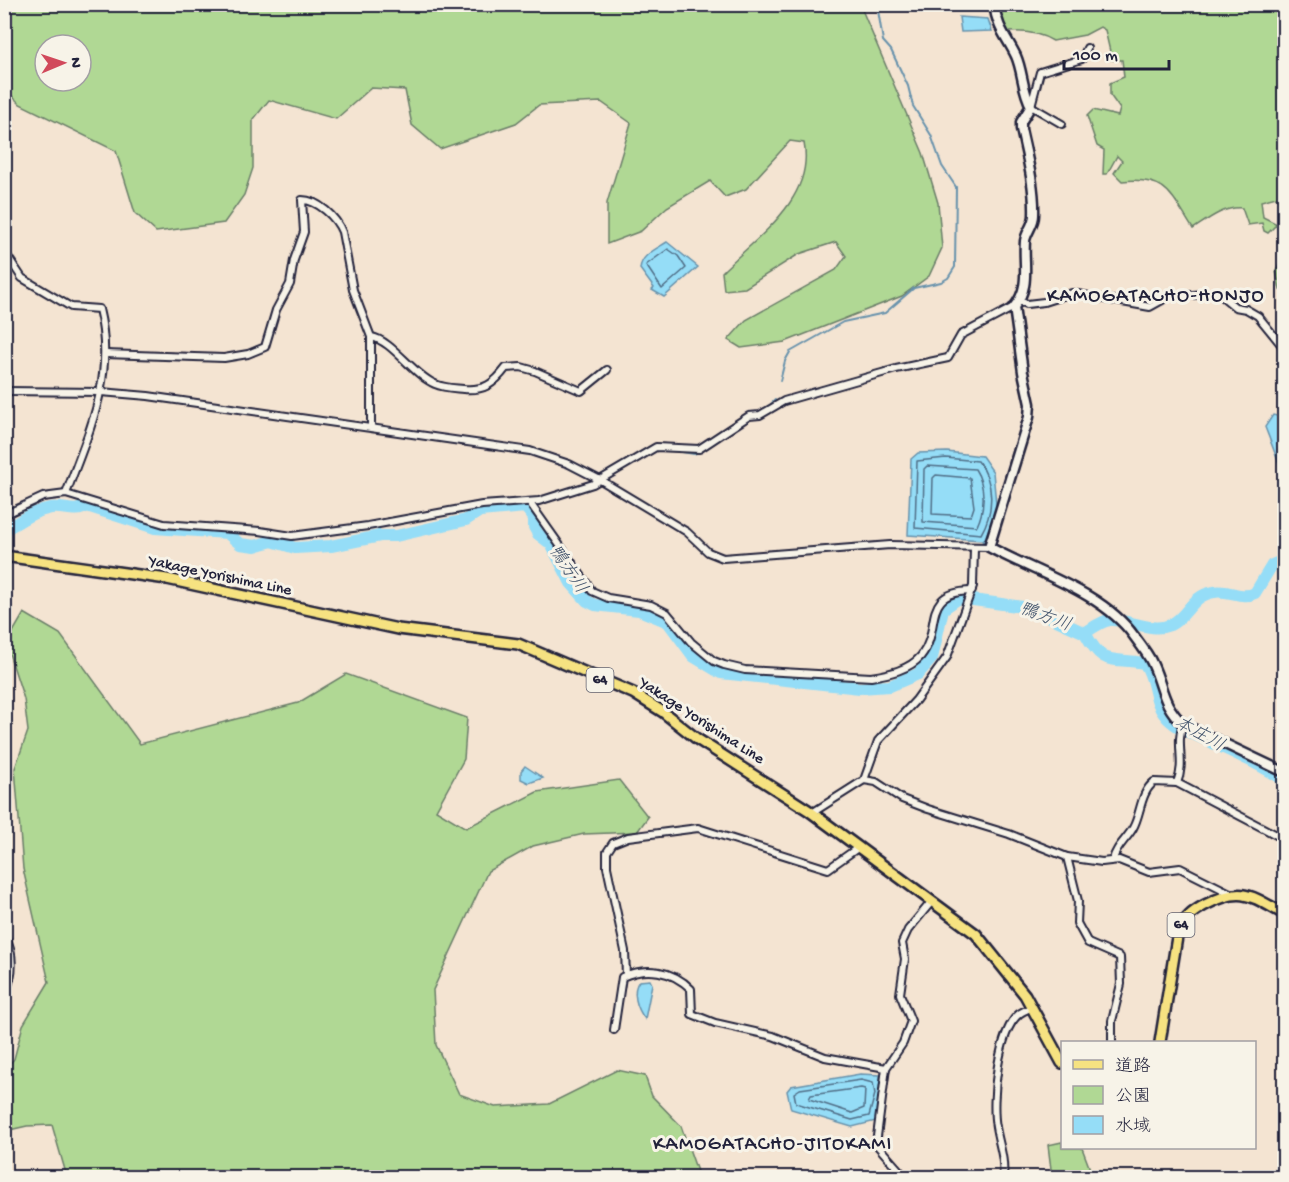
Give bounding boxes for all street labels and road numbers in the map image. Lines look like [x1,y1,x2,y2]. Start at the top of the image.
street label: Yakage Yorishima Line [145,552,294,602]
road number: 64 [586,668,614,692]
street label: Yakage Yorishima Line [633,673,768,770]
road number: 64 [1168,913,1194,937]

